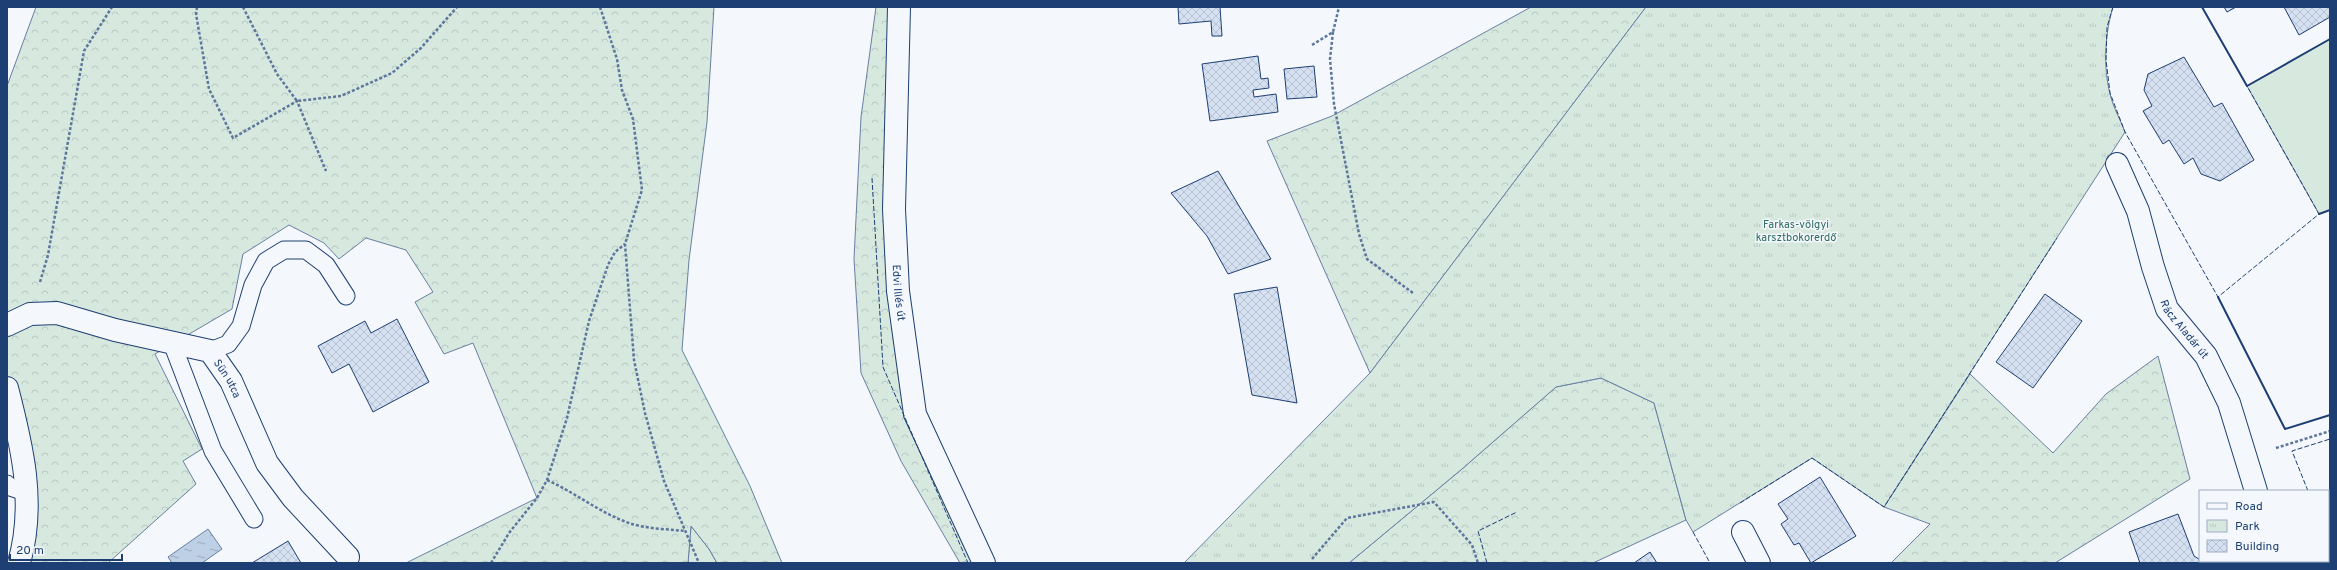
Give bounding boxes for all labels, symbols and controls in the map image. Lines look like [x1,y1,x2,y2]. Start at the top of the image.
park label: Farkas-völgyi karsztbokorerdő [1756,218,1837,245]
street label: Edvi Illés út [889,264,908,322]
street label: Rácz Aladár út [2156,298,2211,362]
street label: Sün utca [210,357,244,401]
legend [2199,490,2329,562]
text: Road [2235,499,2263,515]
text: Park [2235,519,2260,535]
scale bar [10,536,122,562]
text: Building [2235,539,2279,555]
text: 20 m [16,543,44,559]

